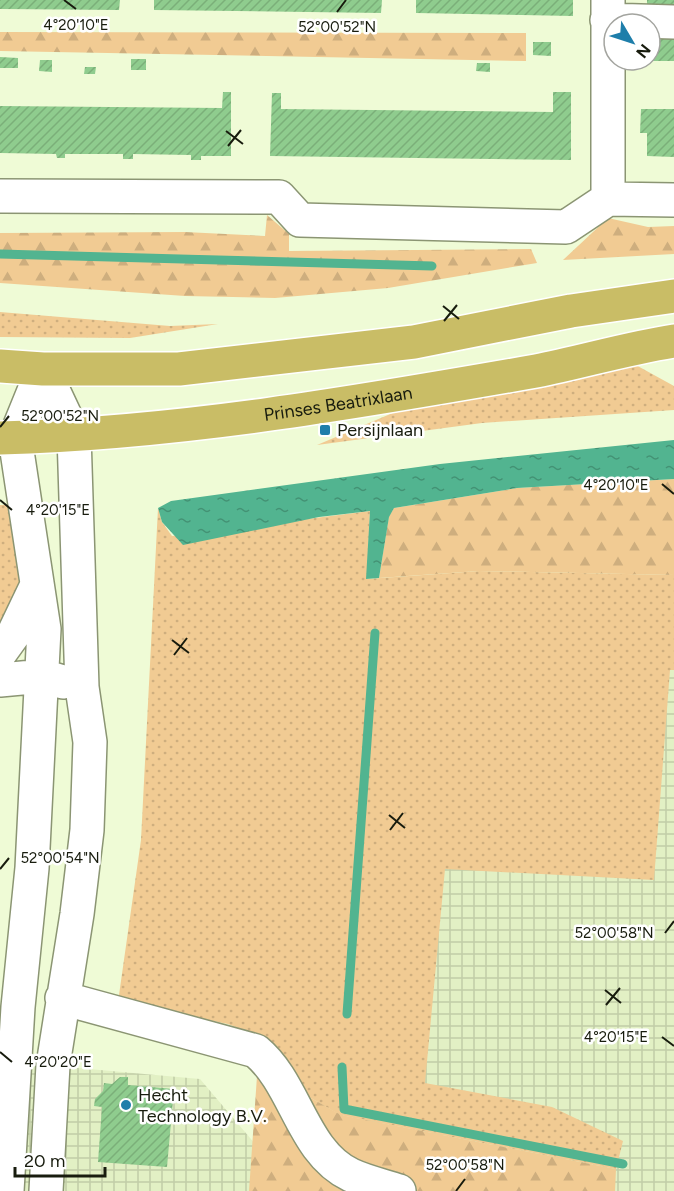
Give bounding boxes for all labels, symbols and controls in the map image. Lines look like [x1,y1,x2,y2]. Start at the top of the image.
north arrow [602,12,662,72]
text: 4°20'10"E [43,16,109,34]
text: 52°00'52"N [298,18,376,36]
text: N [632,40,655,62]
street label: Prinses Beatrixlaan [262,381,414,426]
text: 52°00'52"N [21,407,99,425]
place label: Persijnlaan [337,419,423,441]
marker: Persijnlaan [318,423,332,437]
text: 4°20'10"E [583,476,649,494]
text: 4°20'15"E [26,501,90,519]
text: 52°00'54"N [20,849,100,867]
text: 52°00'58"N [574,924,654,942]
text: 4°20'15"E [584,1028,648,1046]
text: 4°20'20"E [24,1053,92,1071]
place label: Hecht Technology B.V. [138,1084,267,1127]
marker: Hecht Technology B.V. [119,1098,133,1112]
scale bar [15,1140,105,1178]
text: 20 m [24,1150,65,1172]
text: 52°00'58"N [425,1156,505,1174]

